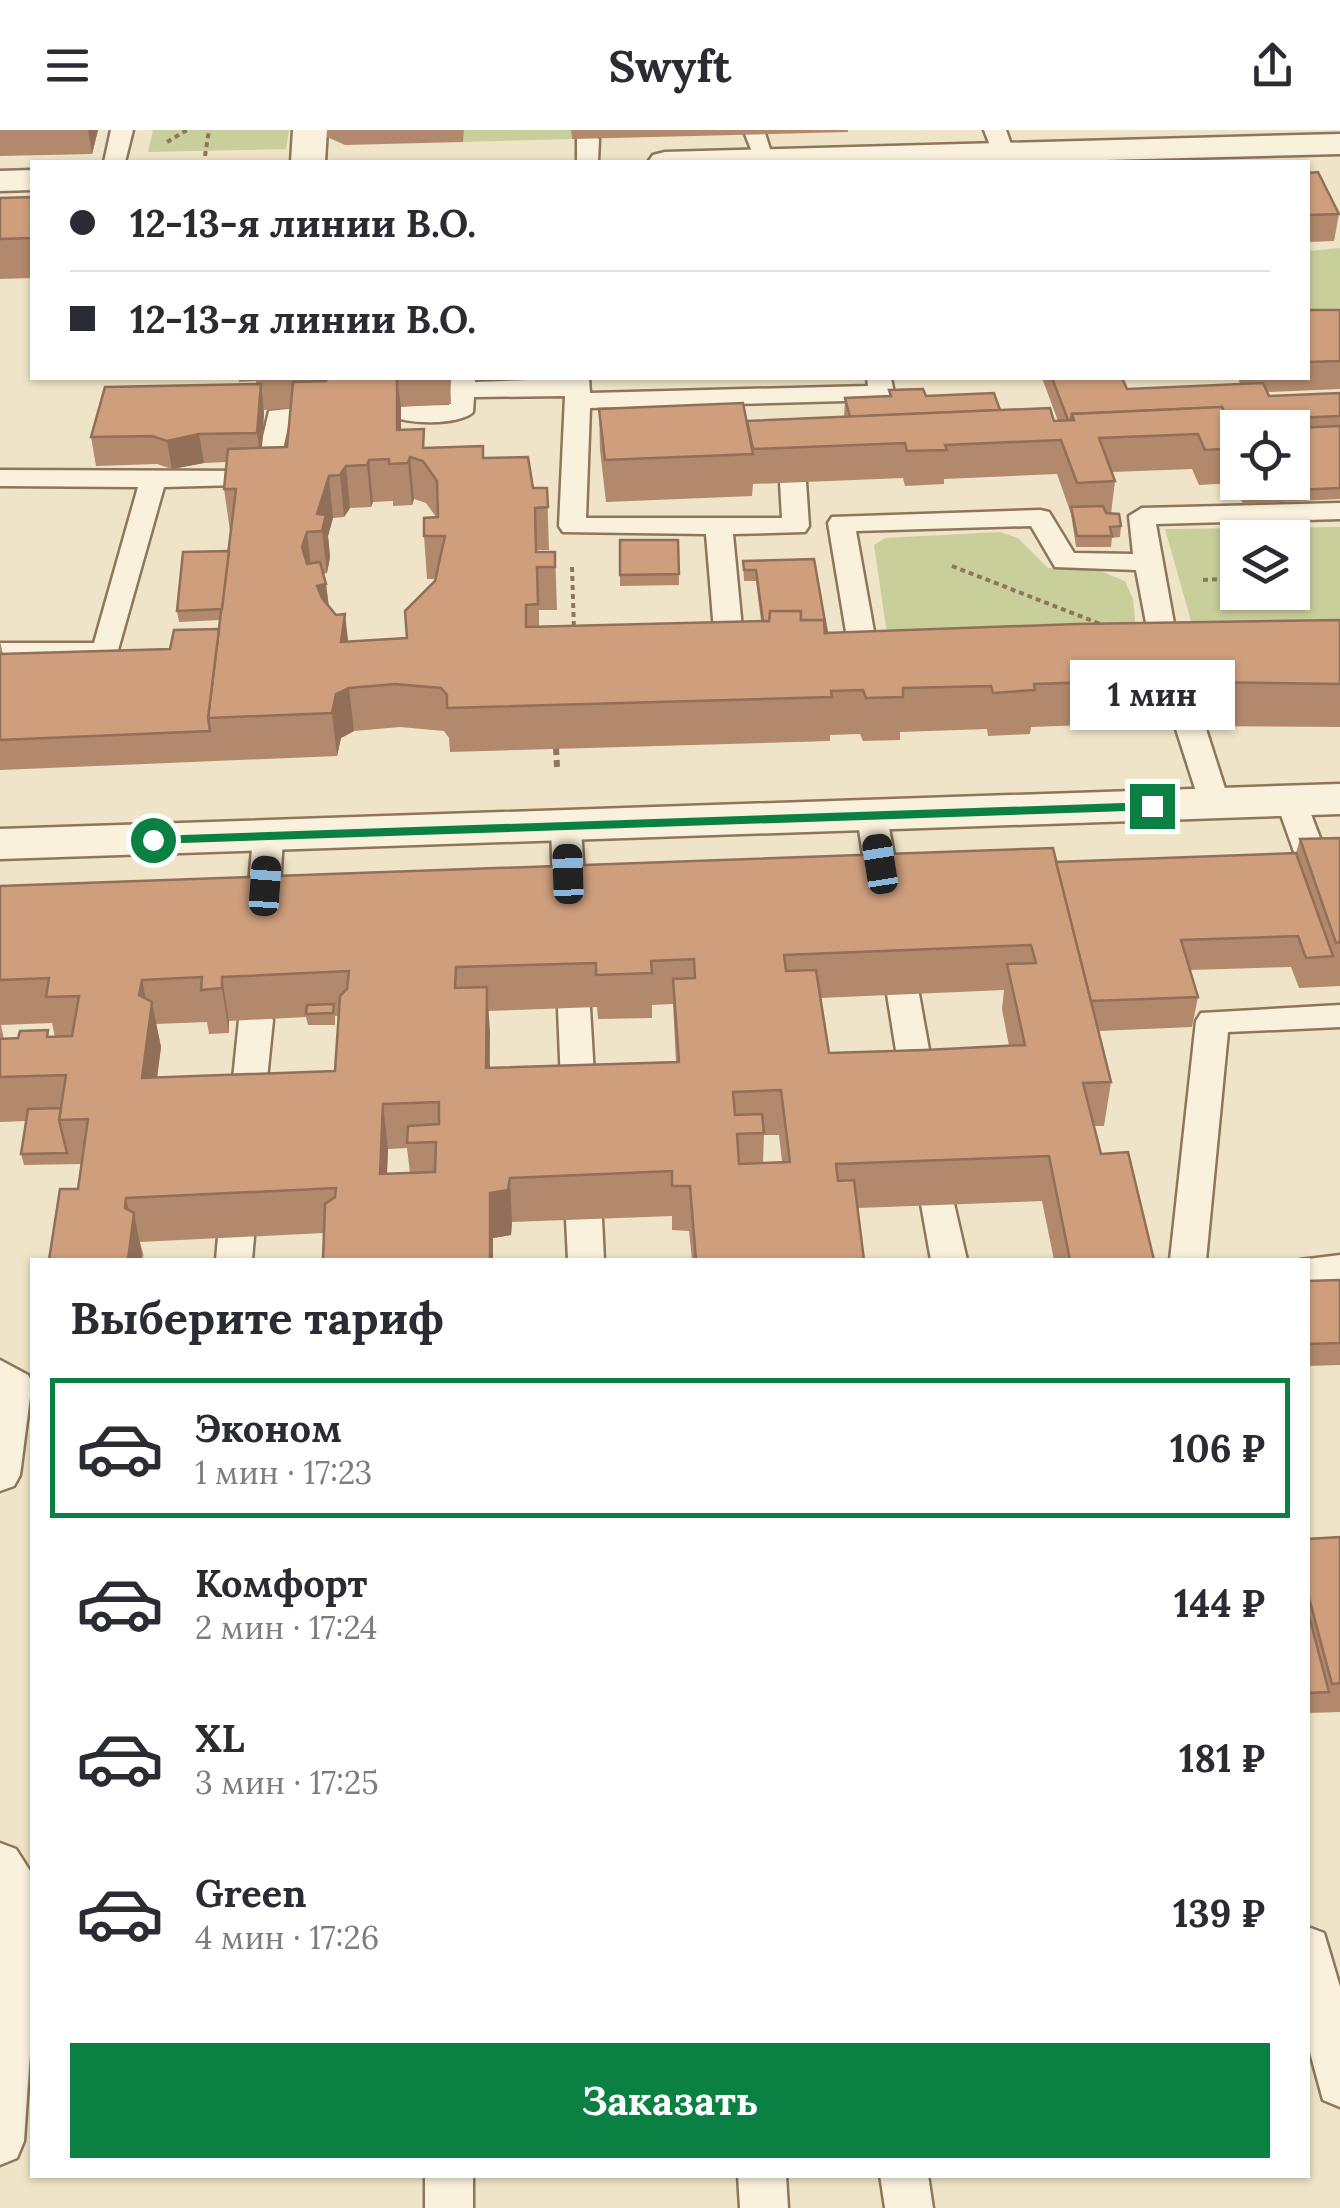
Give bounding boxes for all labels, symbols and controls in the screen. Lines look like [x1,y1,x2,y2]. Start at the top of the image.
text: Swyft [609,37,731,94]
icon: menu [40,38,95,93]
icon: share [1245,38,1300,93]
text: 12-13-я линии В.О. [130,199,476,247]
text: 12-13-я линии В.О. [130,295,476,343]
map controls [1220,410,1310,610]
button: locate [1220,410,1310,500]
button: layers [1220,520,1310,610]
callout: 1 мин [1070,661,1234,731]
text: 1 мин [1108,674,1197,715]
route end [1130,784,1175,829]
route start [131,818,176,863]
car [860,832,900,896]
car [552,843,584,905]
car [248,855,282,917]
text: Выберите тариф [70,1289,444,1346]
icon: car [75,1403,165,1493]
text: Эконом [195,1404,342,1452]
text: 106 ₽ [1170,1424,1265,1472]
text: 1 мин · 17:23 [195,1452,372,1493]
icon: car [75,1558,165,1648]
text: Комфорт [195,1559,367,1607]
text: 144 ₽ [1174,1579,1265,1627]
text: 2 мин · 17:24 [195,1607,377,1648]
icon: car [75,1713,165,1803]
text: XL [195,1714,245,1762]
text: 181 ₽ [1179,1734,1265,1782]
text: 3 мин · 17:25 [195,1762,379,1803]
icon: car [75,1868,165,1958]
text: Green [195,1869,307,1917]
text: 139 ₽ [1173,1889,1265,1937]
text: 4 мин · 17:26 [195,1917,379,1958]
button: Заказать [70,2043,1270,2158]

